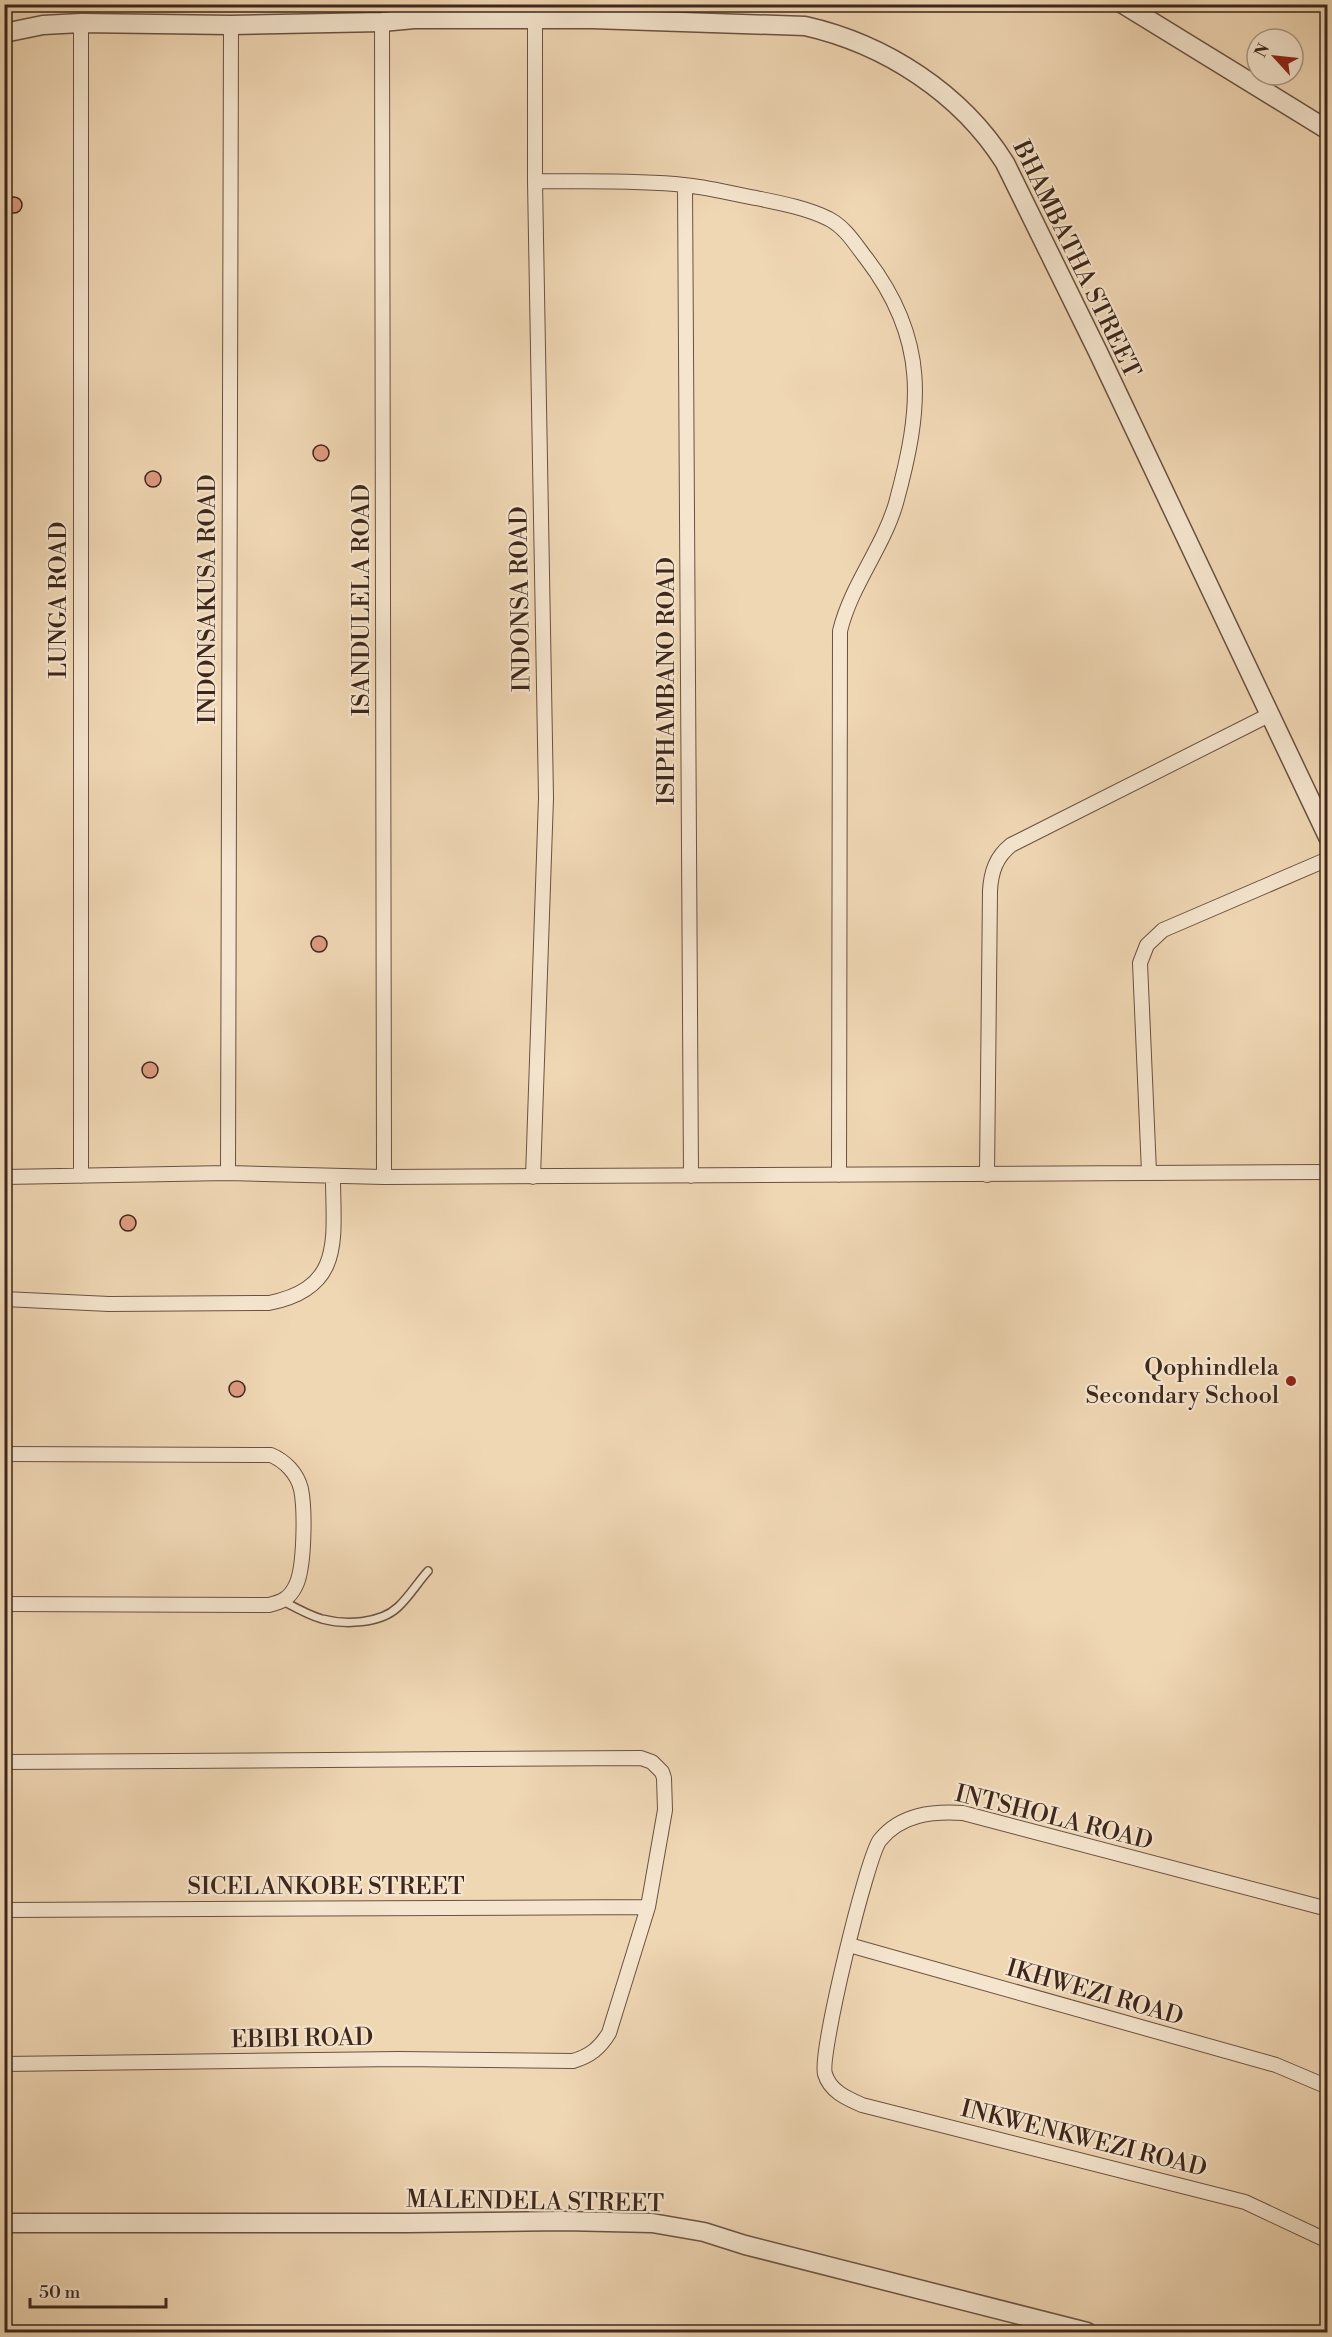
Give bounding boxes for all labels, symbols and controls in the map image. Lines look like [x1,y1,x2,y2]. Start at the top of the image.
north arrow [1245,27,1305,87]
text: N [1251,40,1274,61]
street label: BHAMBATHA STREET [1005,135,1147,383]
street label: INDONSAKUSA ROAD [193,474,223,724]
street label: ISANDULELA ROAD [347,484,377,716]
street label: INDONSA ROAD [504,506,538,692]
street label: LUNGA ROAD [44,521,74,679]
street label: ISIPHAMBANO ROAD [652,557,682,805]
place label: Qophindlela Secondary School [1085,1353,1280,1411]
marker: Qophindlela Secondary School [1284,1374,1298,1388]
street label: INTSHOLA ROAD [952,1779,1156,1857]
street label: SICELANKOBE STREET [187,1872,465,1902]
street label: IKHWEZI ROAD [1003,1953,1187,2033]
street label: EBIBI ROAD [231,2023,374,2055]
street label: INKWENKWEZI ROAD [958,2094,1210,2184]
street label: MALENDELA STREET [406,2185,664,2219]
scale bar [30,2271,166,2309]
text: 50 m [39,2281,81,2304]

